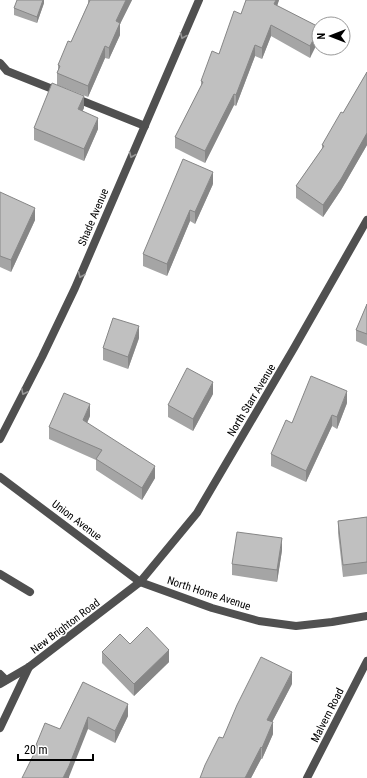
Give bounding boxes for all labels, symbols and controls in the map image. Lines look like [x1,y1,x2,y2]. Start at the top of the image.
north arrow [311,16,351,56]
one-way arrow [180,32,188,39]
text: N [315,32,328,39]
one-way arrow [129,151,137,159]
street label: Shade Avenue [76,187,111,248]
one-way arrow [77,271,85,278]
street label: North Starr Avenue [225,362,278,439]
one-way arrow [22,388,29,395]
street label: Union Avenue [49,497,104,543]
street label: North Home Avenue [165,574,252,613]
street label: New Brighton Road [28,596,102,657]
street label: Malvern Road [308,686,347,745]
scale bar [18,736,93,762]
text: 20 m [24,743,48,757]

